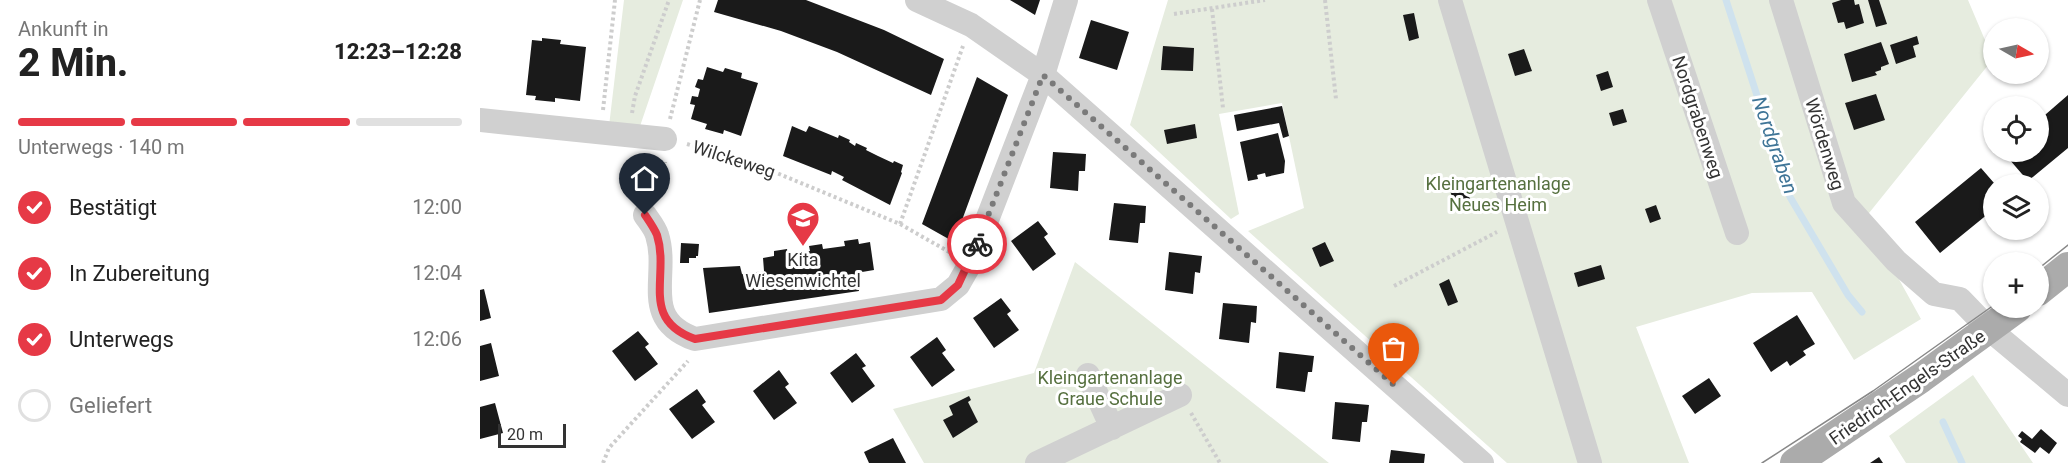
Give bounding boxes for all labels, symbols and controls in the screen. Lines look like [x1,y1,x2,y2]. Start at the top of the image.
text: Ankunft in [18,17,109,41]
north arrow [1983,18,2049,84]
map controls [1983,18,2049,318]
text: 12:23–12:28 [334,39,462,64]
text: 2 Min. [18,40,128,86]
street label: Nordgrabenweg [1668,53,1728,181]
water label: Nordgraben [1747,93,1803,197]
street label: Wördenweg [1801,96,1849,192]
button: locate [1983,96,2049,162]
text: Unterwegs · 140 m [18,135,185,159]
street label: Wilckeweg [690,136,778,182]
pin [619,153,670,215]
icon: home [628,162,661,195]
park label: Kleingartenanlage Neues Heim [1426,173,1570,215]
button: layers [1983,174,2049,240]
icon: check [18,191,51,224]
text: Bestätigt [69,195,157,220]
text: 12:00 [412,195,462,219]
school or university icon: Kita Wiesenwichtel [785,200,821,247]
courier [947,214,1007,274]
icon: bike [961,228,994,261]
place label: Kita Wiesenwichtel [745,249,861,291]
button: + [1983,252,2049,318]
icon: check [18,257,51,290]
text: In Zubereitung [69,261,210,286]
text: 12:04 [412,261,462,285]
icon: check [18,323,51,356]
pin [1368,323,1419,385]
street label: Friedrich-Engels-Straße [1825,325,1989,449]
text: Unterwegs [69,327,174,352]
text: 12:06 [412,327,462,351]
icon: bag [1377,332,1410,365]
park label: Kleingartenanlage Graue Schule [1038,367,1182,409]
text: Geliefert [69,393,152,418]
scale bar [498,421,566,448]
text: 20 m [507,425,543,444]

